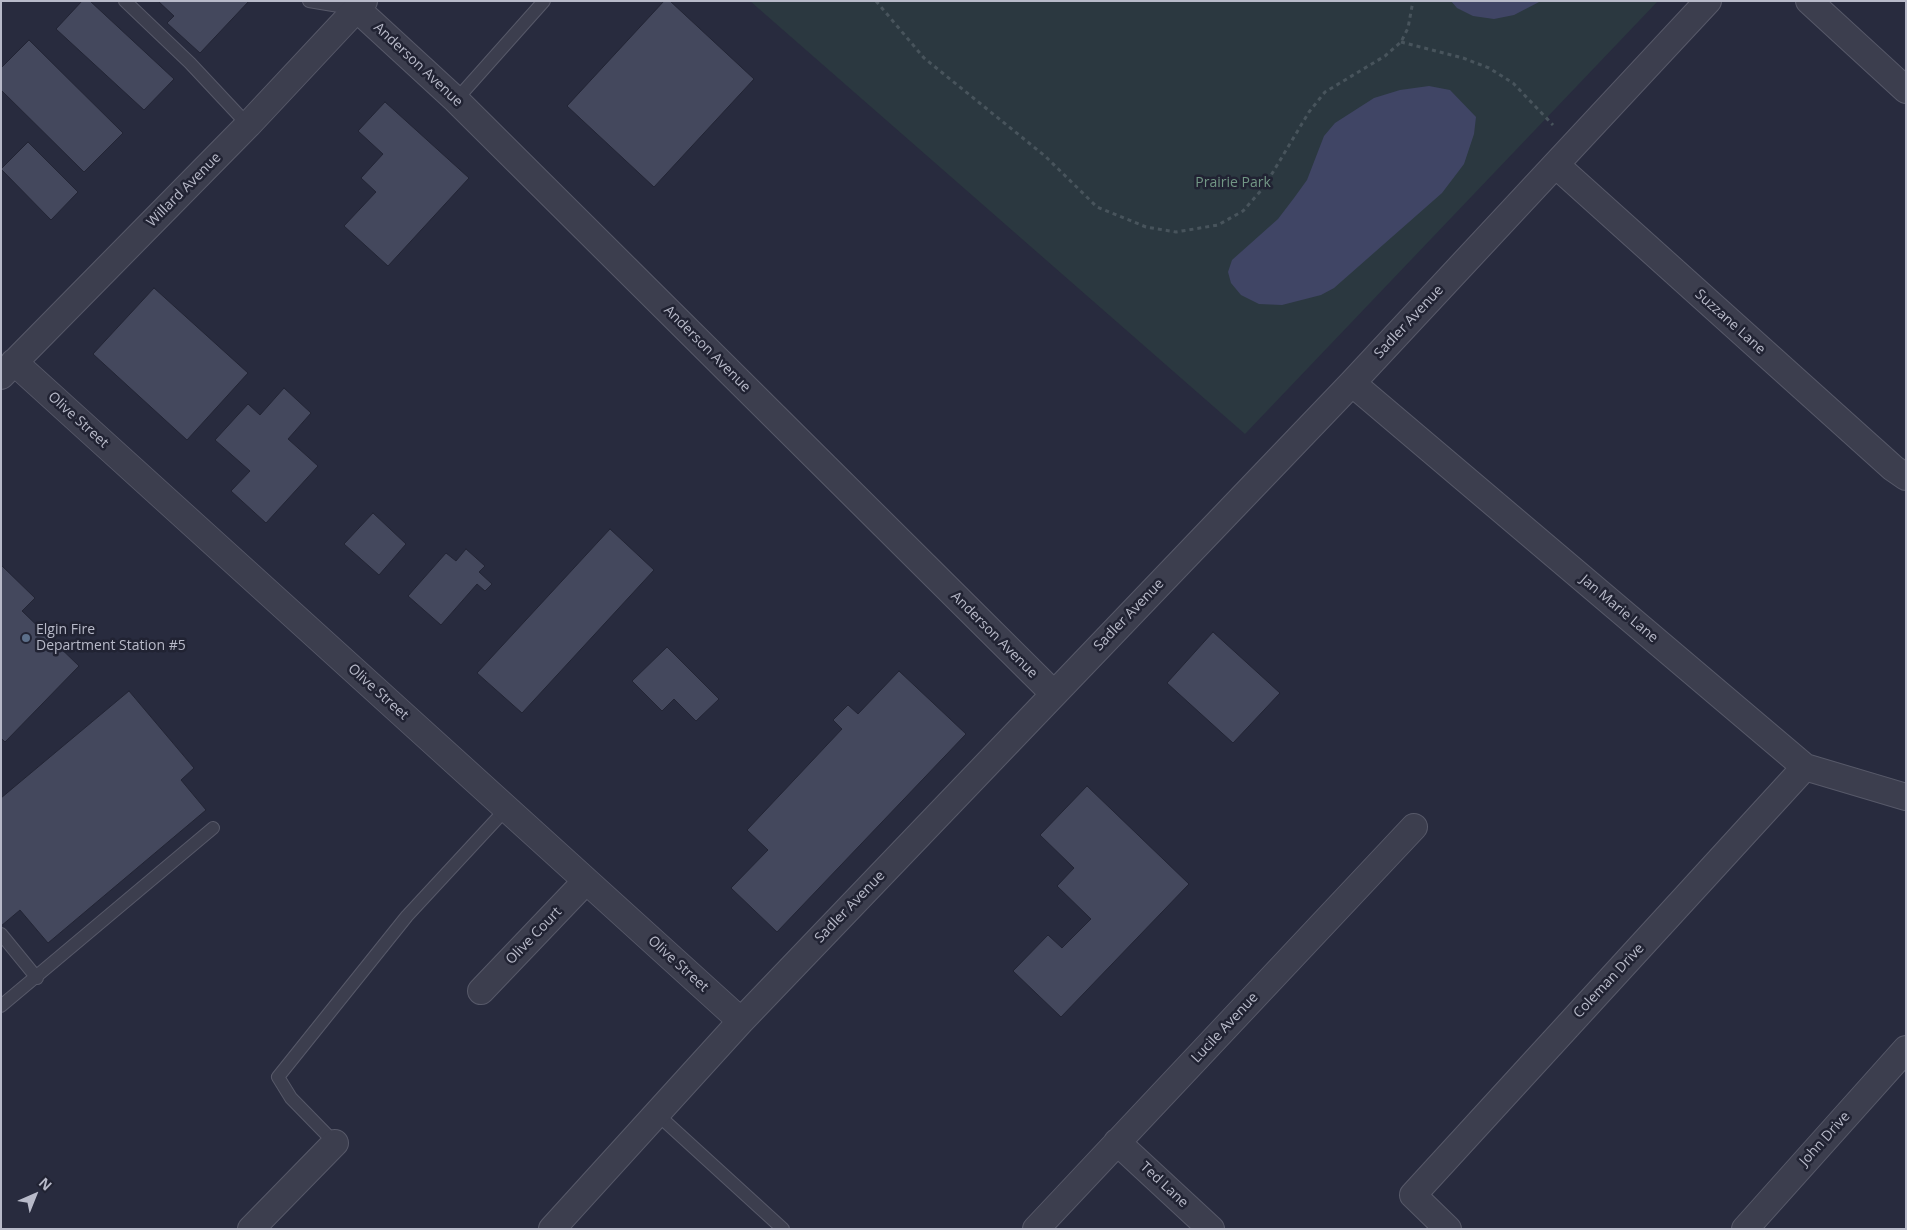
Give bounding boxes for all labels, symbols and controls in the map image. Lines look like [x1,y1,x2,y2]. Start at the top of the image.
street label: Anderson Avenue [370,19,466,111]
street label: Willard Avenue [143,149,225,231]
park label: Prairie Park [1195,175,1271,191]
street label: Sadler Avenue [1371,282,1447,362]
street label: Suzzane Lane [1691,286,1769,358]
street label: Anderson Avenue [660,302,754,396]
street label: Olive Street [44,388,112,452]
street label: Jan Marie Lane [1577,572,1661,646]
street label: Sadler Avenue [1090,576,1168,654]
street label: Anderson Avenue [947,588,1041,682]
place label: Elgin Fire Department Station #5 [36,622,186,654]
marker: Elgin Fire Department Station #5 [20,632,32,644]
street label: Olive Street [344,660,412,724]
street label: Sadler Avenue [811,868,889,946]
street label: Olive Court [503,904,565,968]
street label: Olive Street [644,932,712,996]
street label: Coleman Drive [1570,940,1648,1022]
street label: Lucile Avenue [1188,989,1262,1067]
street label: John Drive [1796,1108,1854,1170]
street label: Ted Lane [1137,1159,1191,1211]
north arrow [10,1170,60,1220]
text: N [35,1173,56,1195]

